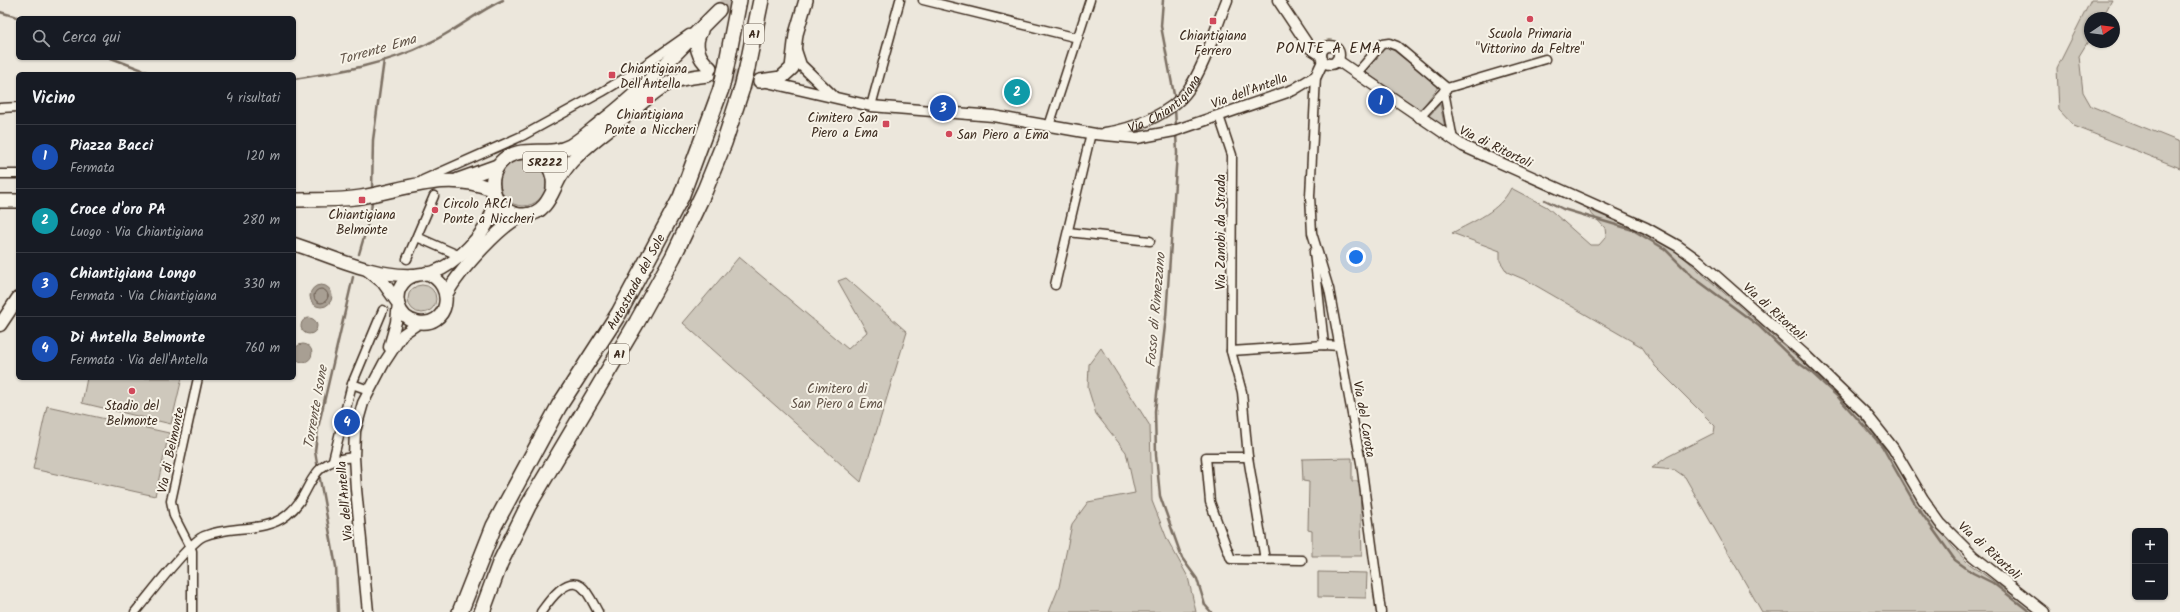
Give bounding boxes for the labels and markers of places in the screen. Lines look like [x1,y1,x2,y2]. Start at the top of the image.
marker: Scuola Primaria "Vittorino da Feltre" [1525,14,1535,24]
marker: Chiantigiana Ferrero [1208,16,1218,26]
place label: Scuola Primaria "Vittorino da Feltre" [1476,24,1585,60]
place label: Chiantigiana Ferrero [1179,26,1247,62]
place label: Chiantigiana Dell'Antella [620,59,687,95]
marker: Chiantigiana Dell'Antella [607,70,617,80]
pin: 2 [1004,77,1030,107]
pin: 1 [1368,86,1394,116]
pin: 3 [930,93,956,123]
marker: Chiantigiana Ponte a Niccheri [645,95,655,105]
place label: Chiantigiana Ponte a Niccheri [605,105,696,141]
place label: Cimitero San Piero a Ema [807,108,878,144]
marker: Cimitero San Piero a Ema [881,119,891,129]
place label: San Piero a Ema [957,125,1049,146]
marker: San Piero a Ema [944,129,954,139]
place label: Circolo ARCI Ponte a Niccheri [443,194,535,230]
marker: Chiantigiana Belmonte [357,195,367,205]
place label: Chiantigiana Belmonte [328,205,396,241]
marker: Circolo ARCI Ponte a Niccheri [430,205,440,215]
marker: Stadio del Belmonte [127,386,137,396]
place label: Stadio del Belmonte [105,396,159,432]
pin: 4 [334,407,360,437]

